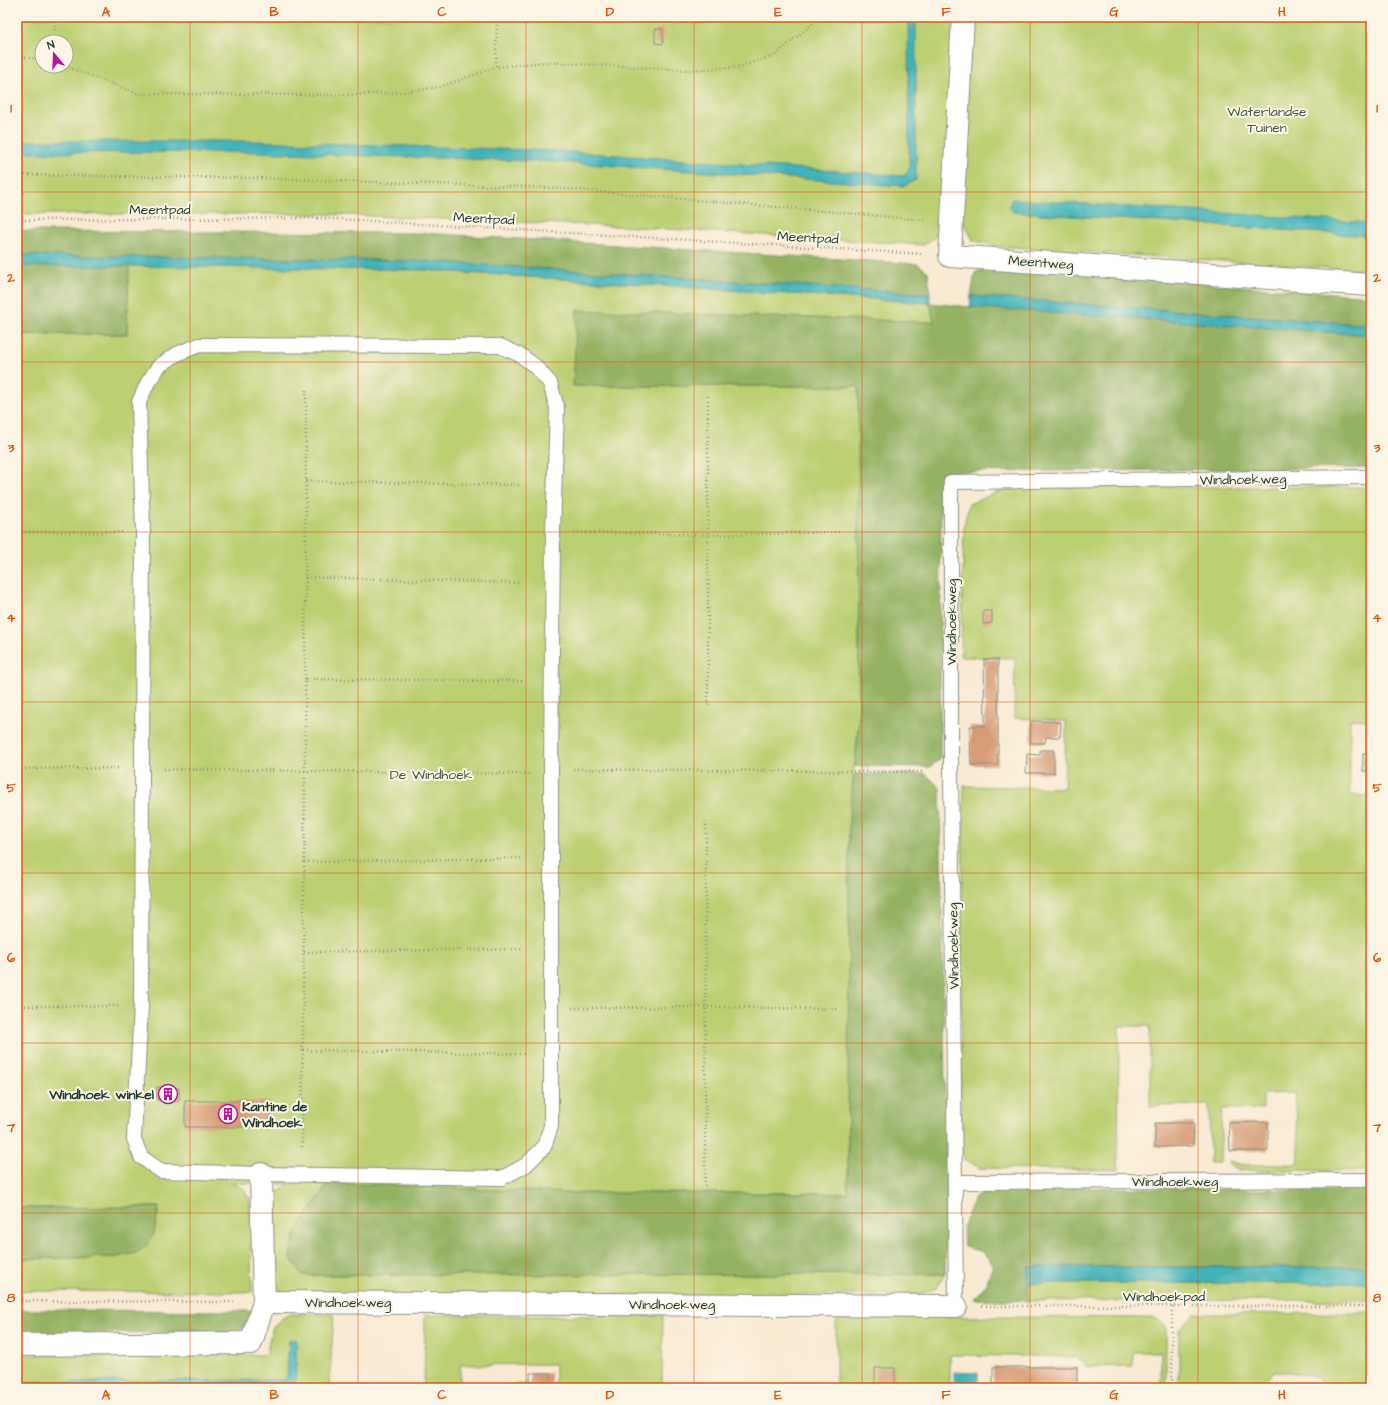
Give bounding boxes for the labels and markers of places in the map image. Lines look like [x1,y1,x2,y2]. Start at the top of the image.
building icon: Windhoek winkel [157,1083,179,1105]
place label: Windhoek winkel [48,1085,155,1105]
place label: Kantine de Windhoek [241,1097,308,1133]
building icon: Kantine de Windhoek [217,1103,239,1125]

